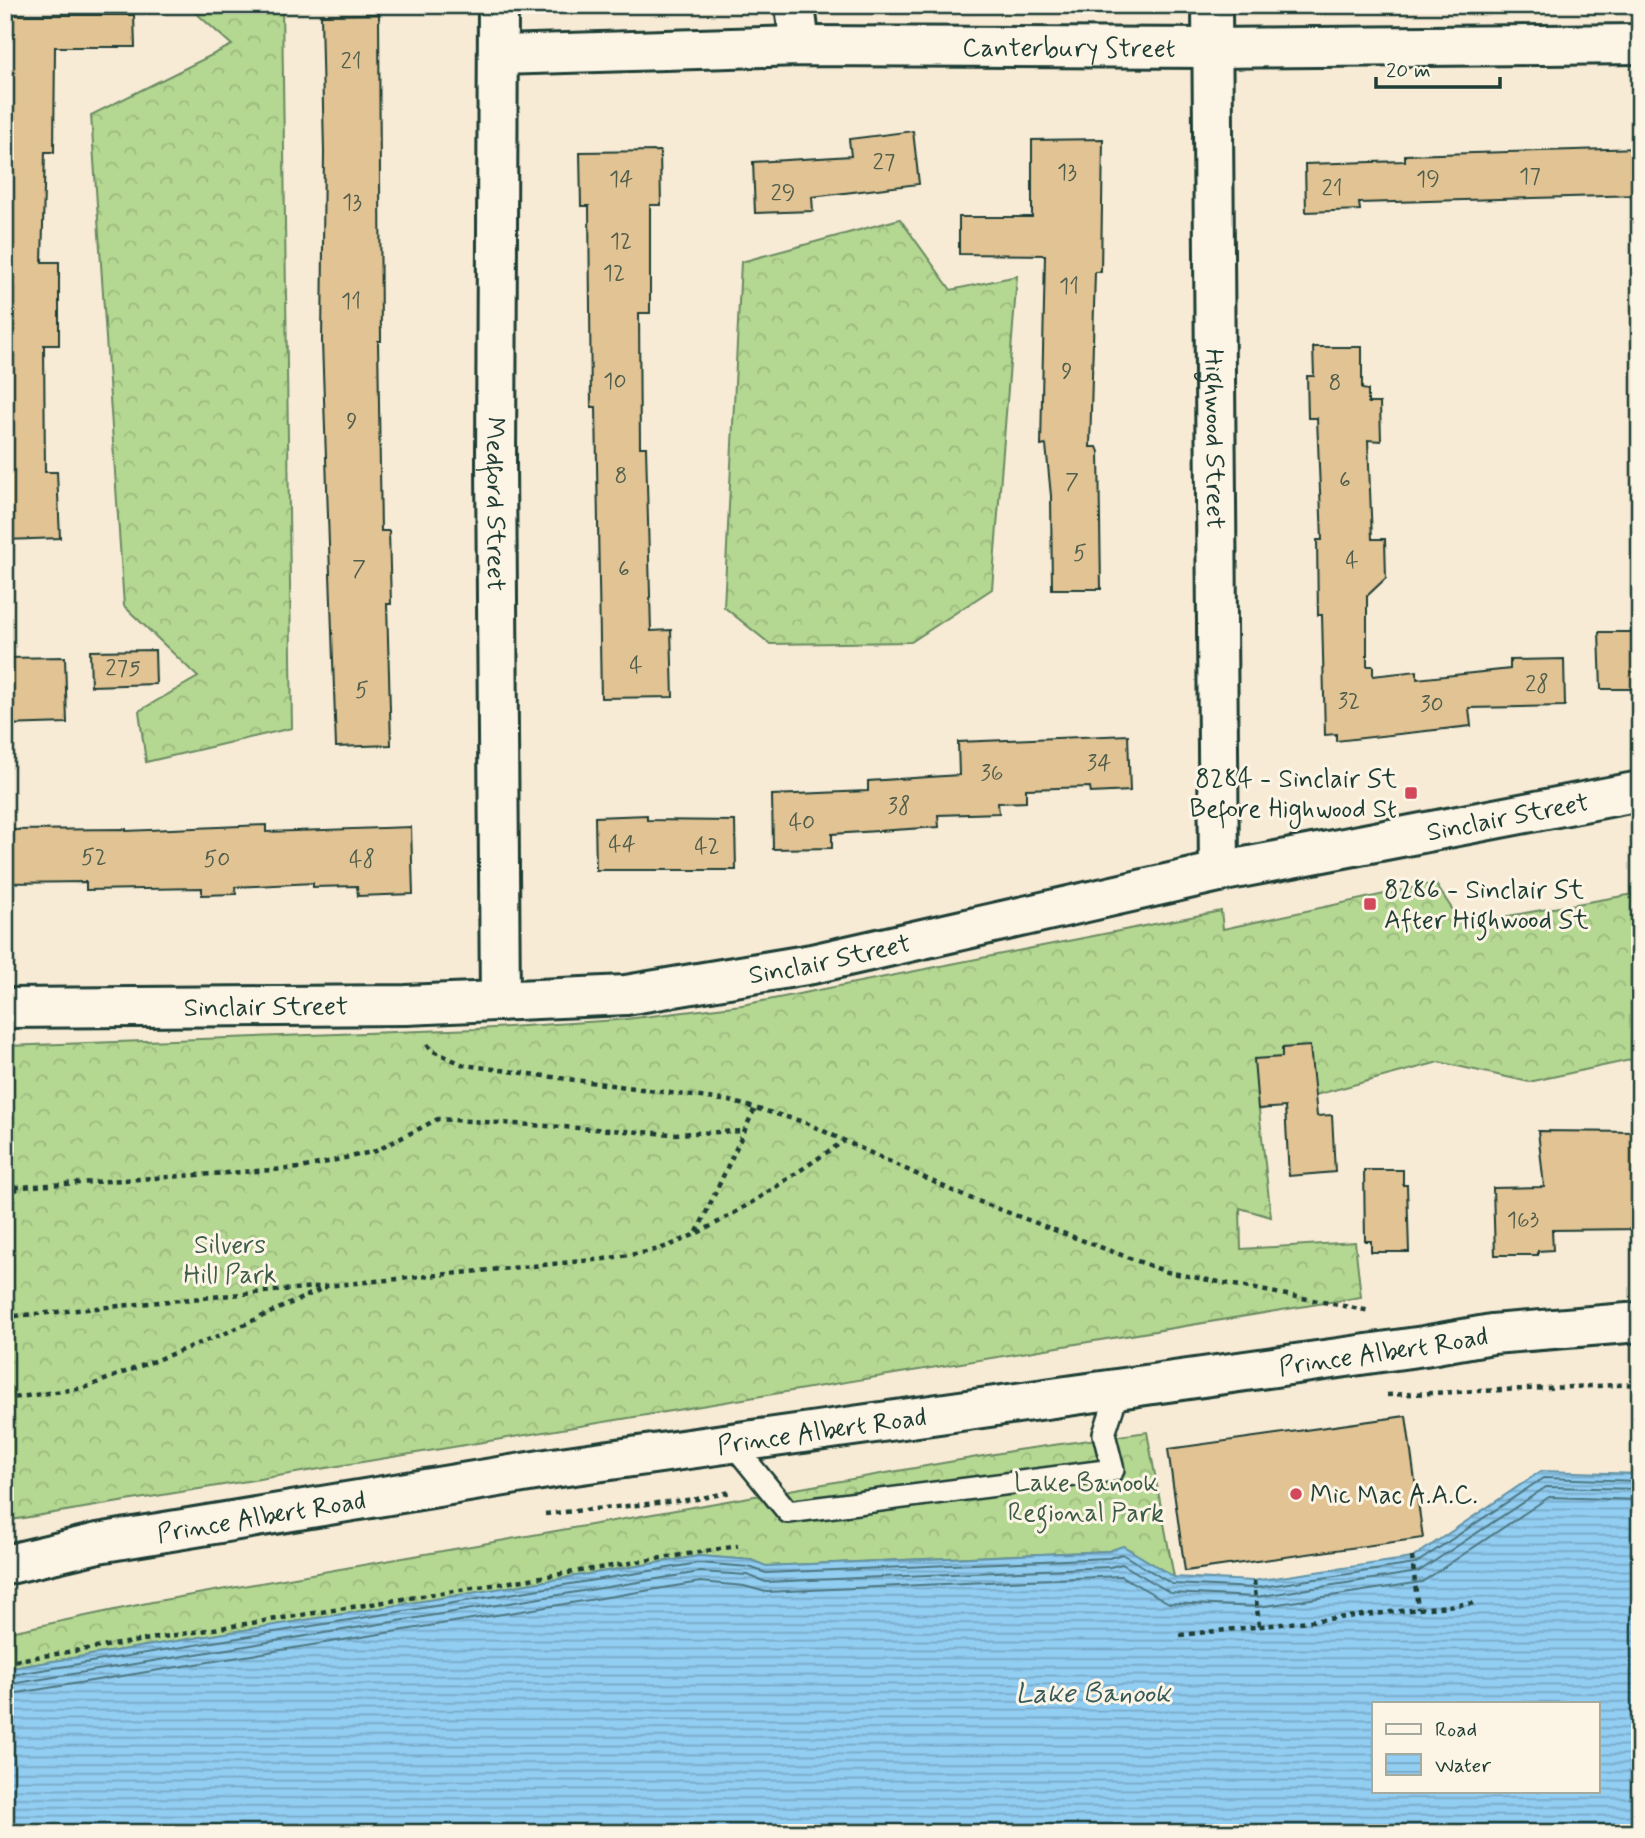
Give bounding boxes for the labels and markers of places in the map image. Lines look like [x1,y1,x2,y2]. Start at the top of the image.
place label: 8284 - Sinclair St Before Highwood St [1190,763,1397,829]
marker: 8284 - Sinclair St Before Highwood St [1403,785,1419,801]
place label: 8286 - Sinclair St After Highwood St [1384,874,1589,941]
marker: 8286 - Sinclair St After Highwood St [1362,896,1378,912]
place label: Mic Mac A.A.C. [1310,1479,1478,1513]
marker: Mic Mac A.A.C. [1288,1486,1304,1502]

